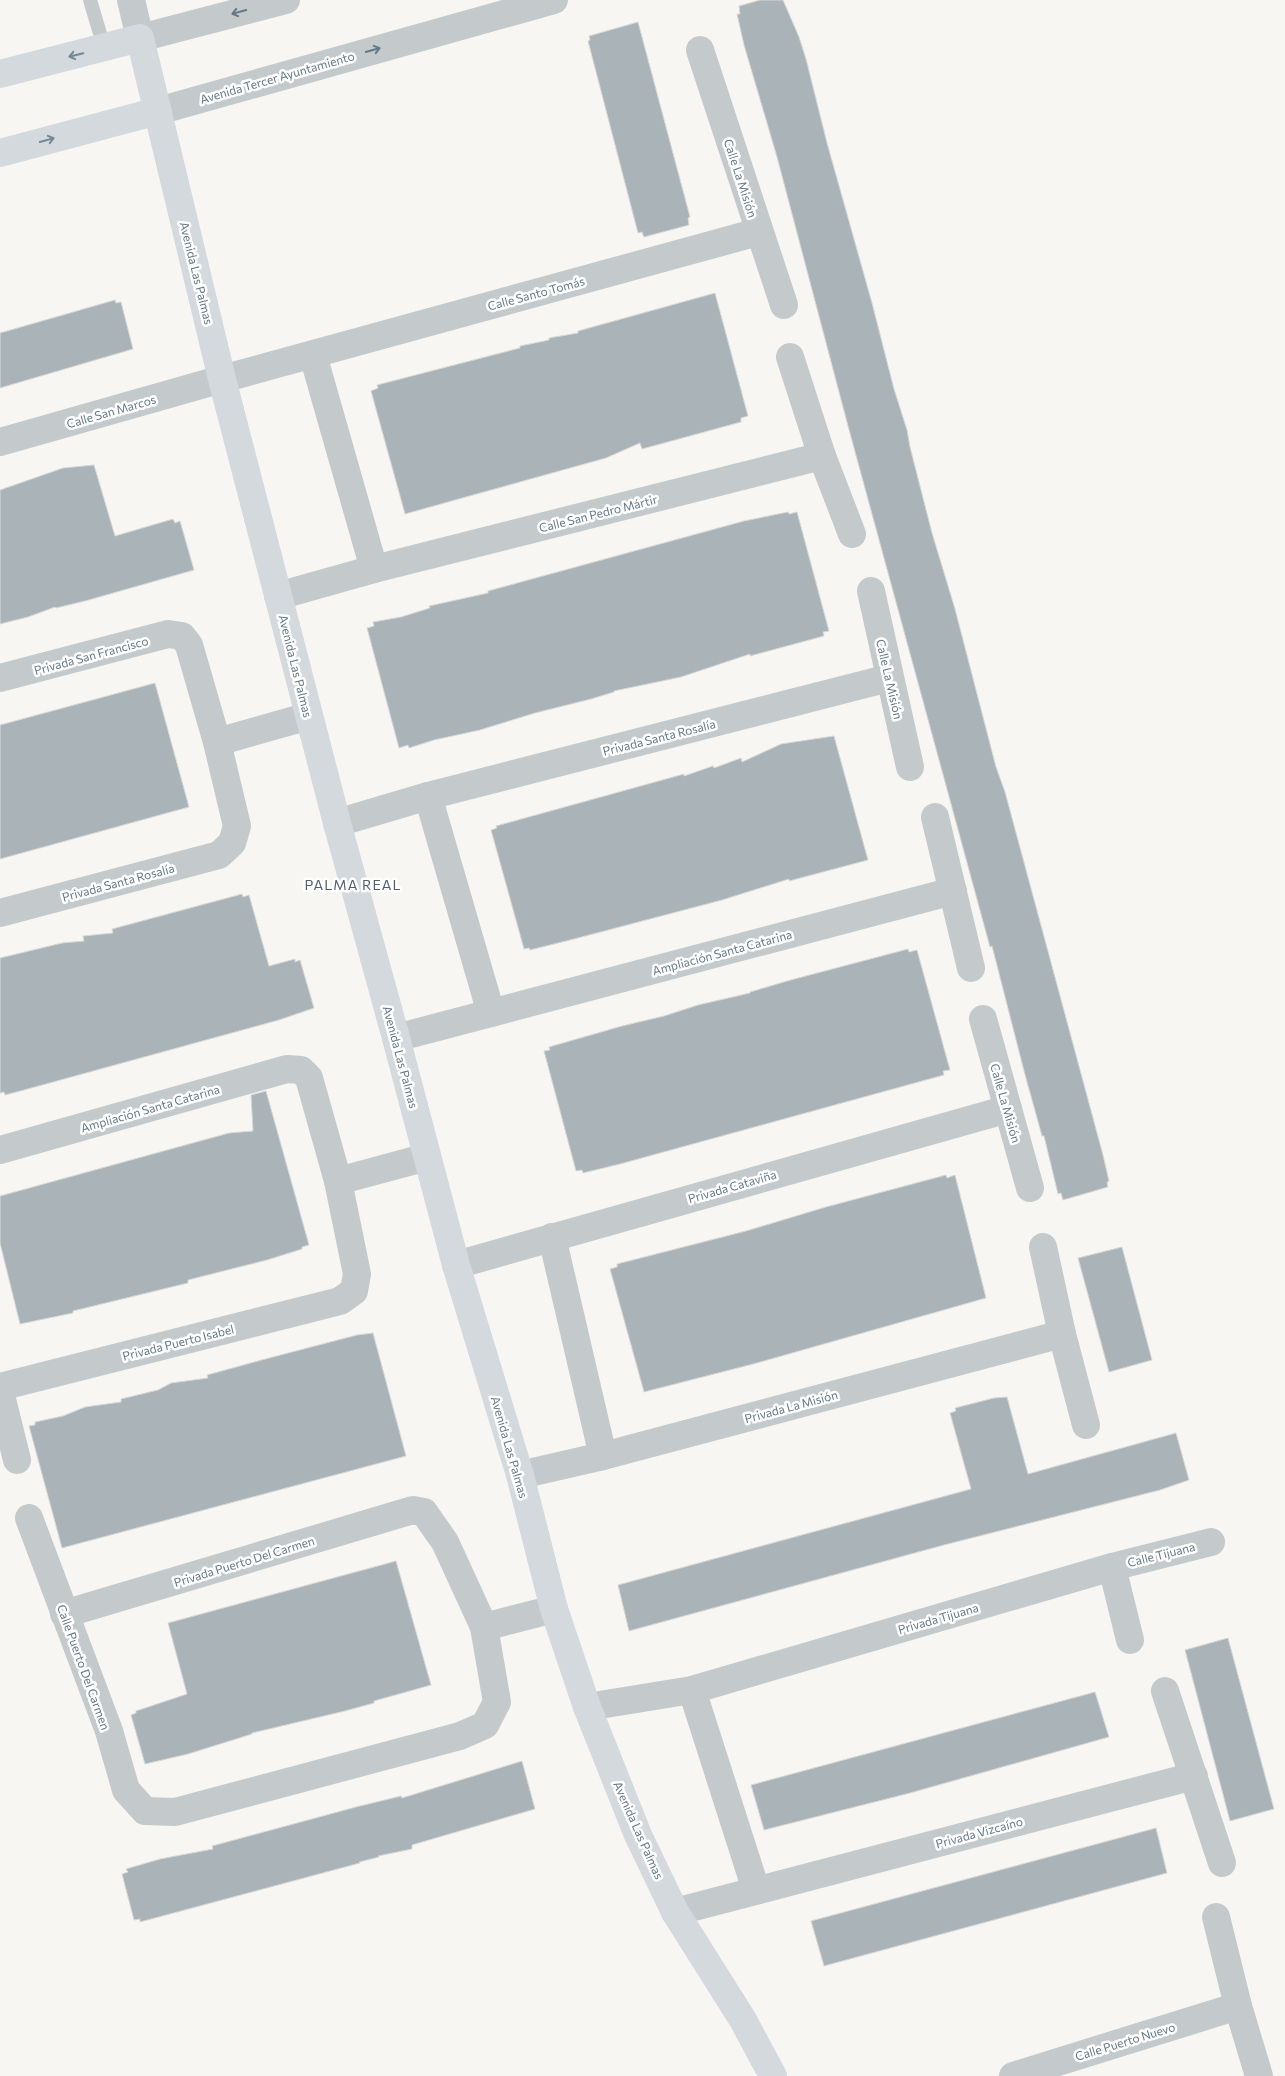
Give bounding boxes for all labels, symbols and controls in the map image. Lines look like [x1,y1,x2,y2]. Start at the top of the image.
one-way arrow [231,8,247,18]
one-way arrow [365,45,381,55]
street label: Avenida Tercer Ayuntamiento [198,48,356,106]
one-way arrow [68,51,84,60]
one-way arrow [39,135,55,145]
street label: Calle La Misión [722,137,760,219]
street label: Avenida Las Palmas [177,220,217,326]
street label: Calle Santo Tomás [486,273,586,313]
street label: Calle San Marcos [65,392,157,430]
street label: Calle San Pedro Mártir [537,491,659,534]
street label: Avenida Las Palmas [276,613,316,719]
street label: Privada San Francisco [32,633,150,677]
street label: Calle La Misión [874,638,906,720]
street label: Privada Santa Rosalía [601,716,717,758]
street label: Privada Santa Rosalía [60,860,176,904]
district label: PALMA REAL [305,876,401,893]
street label: Ampliación Santa Catarina [651,927,793,977]
street label: Avenida Las Palmas [381,1004,421,1110]
street label: Calle La Misión [988,1062,1024,1144]
street label: Ampliación Santa Catarina [79,1081,221,1135]
street label: Privada Cataviña [686,1167,778,1205]
street label: Privada Puerto Isabel [121,1321,235,1363]
street label: Privada La Misión [743,1387,839,1425]
street label: Avenida Las Palmas [489,1394,531,1500]
street label: Privada Puerto Del Carmen [172,1533,316,1589]
street label: Calle Tijuana [1126,1539,1196,1569]
street label: Privada Tijuana [896,1600,980,1636]
street label: Calle Puerto Del Carmen [55,1602,113,1732]
street label: Avenida Las Palmas [611,1779,667,1881]
street label: Privada Vizcaíno [934,1814,1024,1850]
street label: Calle Puerto Nuevo [1073,2019,1177,2063]

